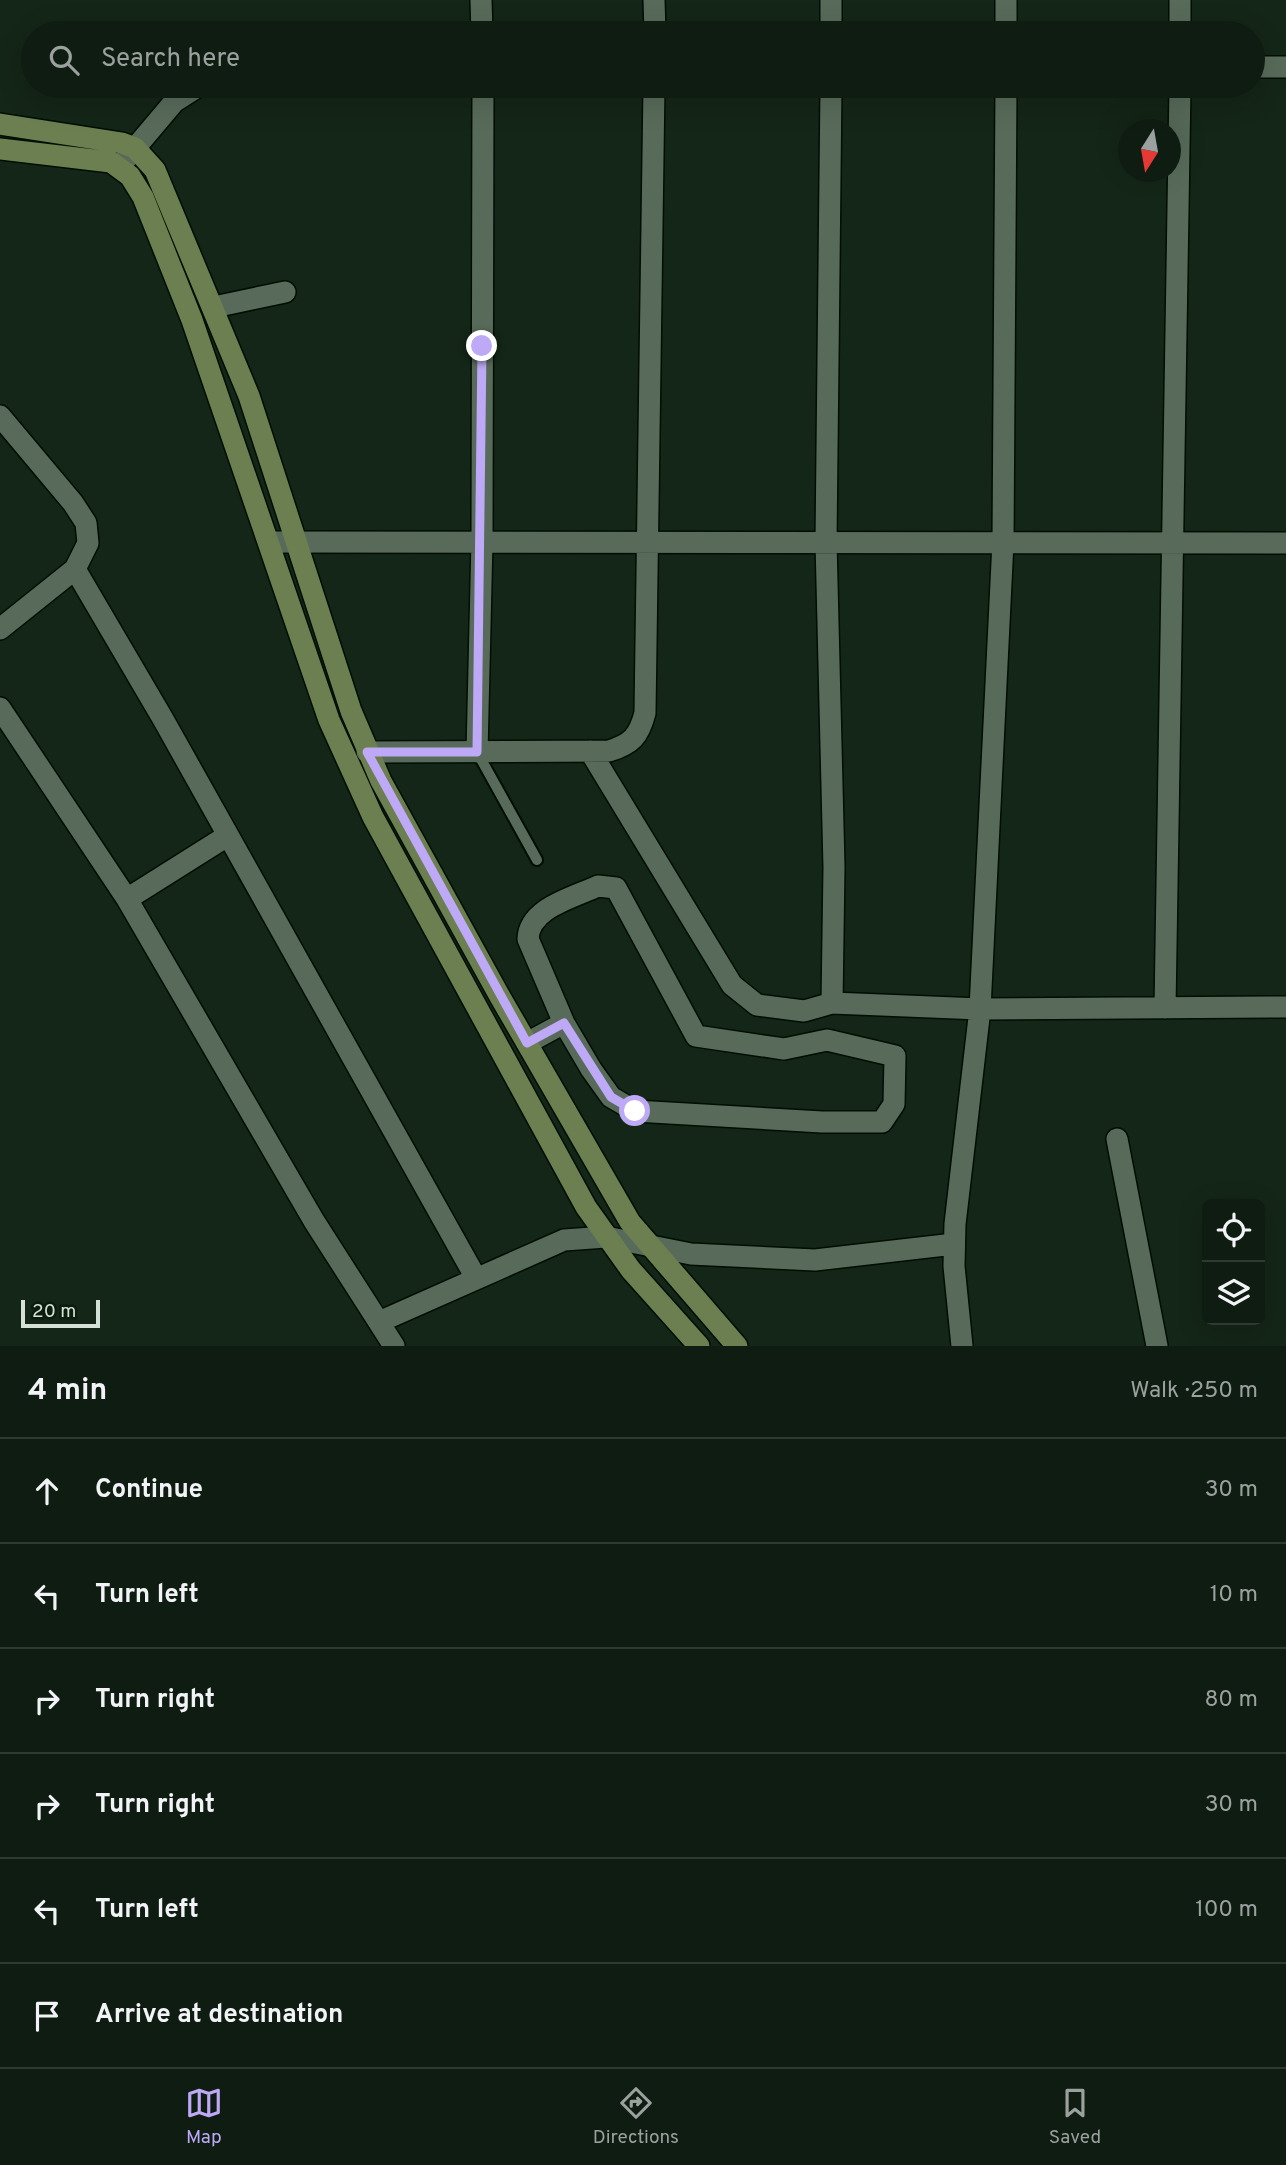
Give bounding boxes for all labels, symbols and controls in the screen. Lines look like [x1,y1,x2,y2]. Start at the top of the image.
search box [21,21,1265,98]
icon: search [45,41,83,79]
text: Search here [101,43,240,76]
north arrow [1118,119,1181,182]
route end [466,330,497,361]
route start [619,1095,650,1126]
map controls [1202,1199,1265,1325]
button: locate [1202,1199,1265,1262]
button: layers [1202,1262,1265,1325]
scale bar [21,1297,100,1329]
text: 20 m [32,1300,76,1324]
text: 4 min [28,1373,107,1410]
text: Walk · 250 m [1130,1377,1258,1406]
icon: ahead [28,1472,66,1510]
text: Continue [95,1474,203,1507]
text: 30 m [1205,1476,1258,1505]
icon: left [28,1577,66,1615]
text: Turn left [95,1579,199,1612]
text: 10 m [1210,1581,1258,1610]
icon: right [28,1682,66,1720]
text: Turn right [95,1684,215,1717]
text: 80 m [1205,1686,1258,1715]
icon: right [28,1787,66,1825]
text: Turn right [95,1789,215,1822]
text: 30 m [1205,1791,1258,1820]
icon: left [28,1892,66,1930]
text: Turn left [95,1894,199,1927]
text: 100 m [1195,1896,1258,1925]
icon: arrive [28,1997,66,2035]
text: Arrive at destination [95,1999,343,2032]
tab: Map [185,2084,223,2150]
tab: Directions [593,2084,679,2150]
tab: Saved [1049,2084,1101,2150]

